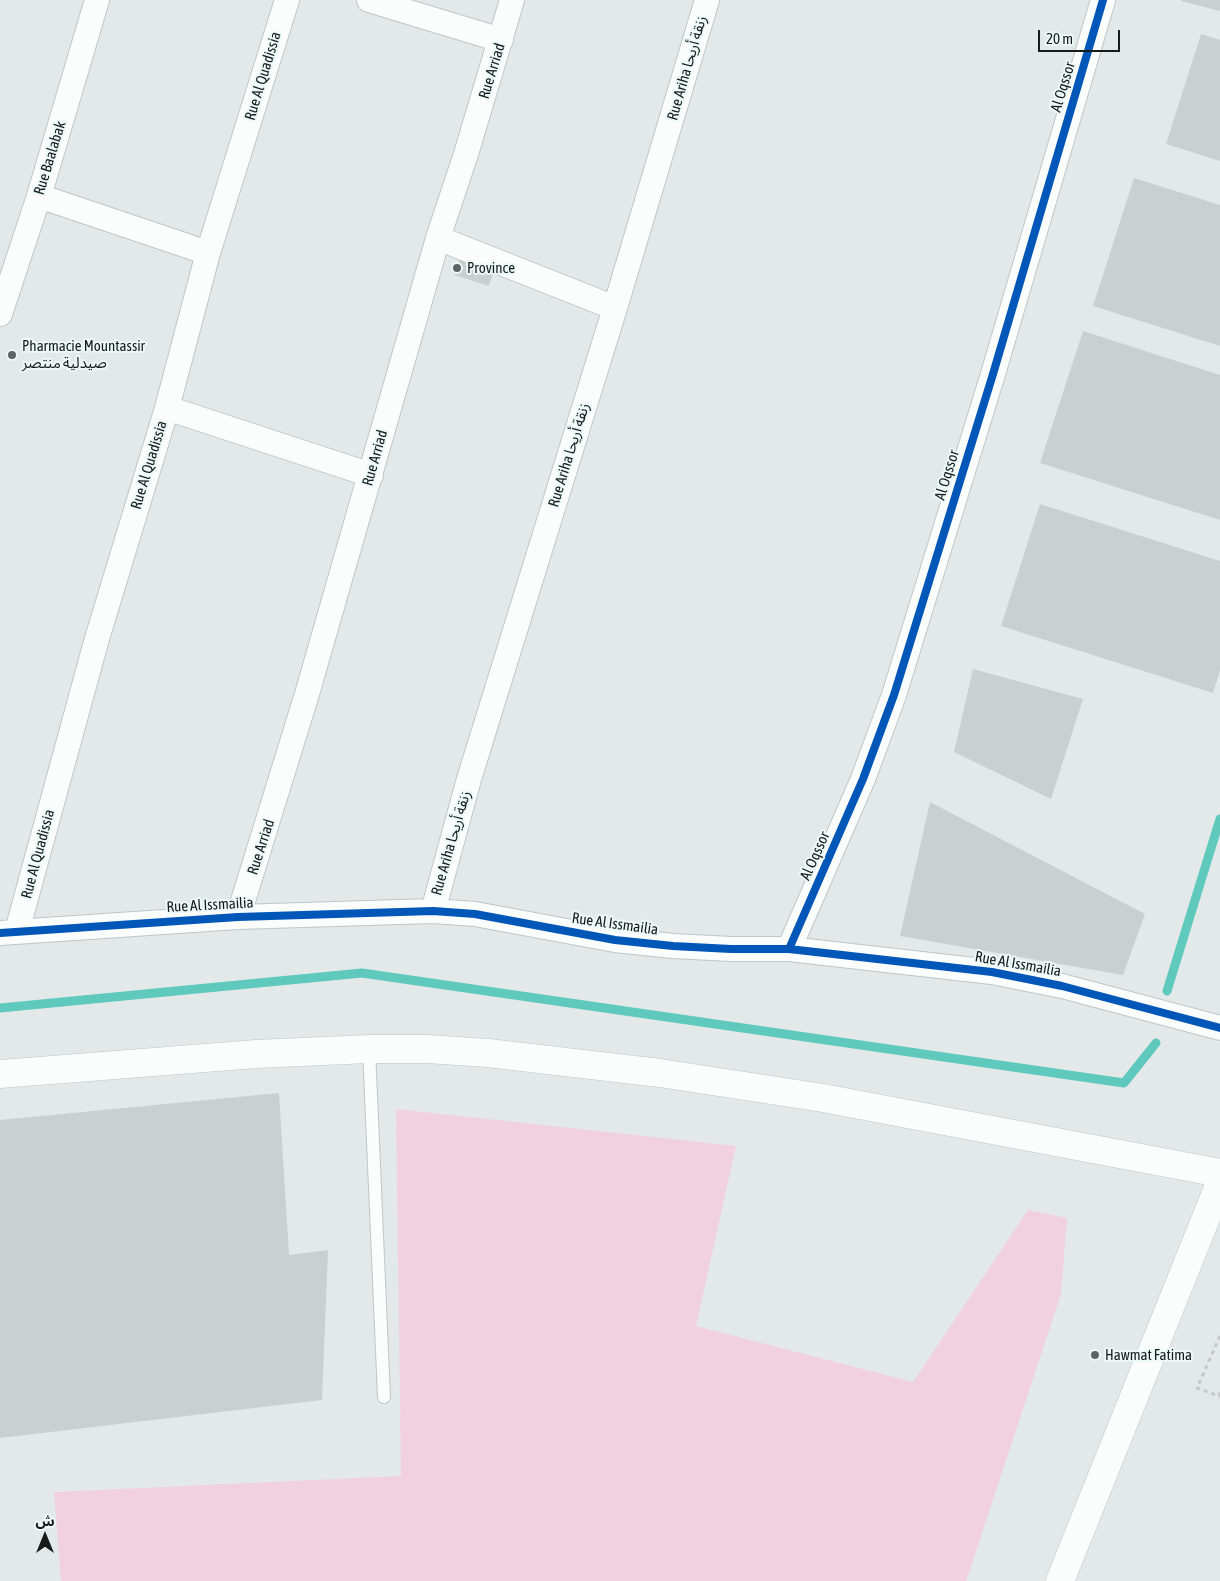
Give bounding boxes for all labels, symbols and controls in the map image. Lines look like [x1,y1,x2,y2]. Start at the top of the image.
street label: Rue Ariha زنقة أريحا [663,14,711,122]
scale bar [1040,20,1122,52]
street label: Rue Al Quadissia [241,30,285,122]
text: 20 m [1046,30,1073,47]
street label: Rue Arriad [475,41,509,101]
street label: Al Oqssor [1047,60,1079,114]
street label: Rue Baalabak [30,119,70,197]
place label: Province [467,259,515,277]
marker: Province [451,262,463,274]
place label: Pharmacie Mountassir صيدلية منتصر [22,337,145,372]
marker: Pharmacie Mountassir صيدلية منتصر [6,349,18,361]
street label: Rue Ariha زنقة أريحا [545,401,593,509]
street label: Rue Al Quadissia [127,419,171,511]
street label: Rue Arriad [358,428,392,488]
street label: Al Oqssor [931,448,963,502]
street label: Rue Ariha زنقة أريحا [427,789,475,897]
street label: Rue Al Quadissia [17,807,59,901]
street label: Rue Arriad [244,817,278,877]
street label: Al Oqssor [796,829,834,883]
street label: Rue Al Issmailia [166,894,254,916]
street label: Rue Al Issmailia [571,909,659,939]
street label: Rue Al Issmailia [974,948,1062,980]
place label: Hawmat Fatima [1105,1346,1192,1364]
marker: Hawmat Fatima [1089,1349,1101,1361]
north arrow [20,1511,70,1561]
text: ش [35,1513,55,1529]

